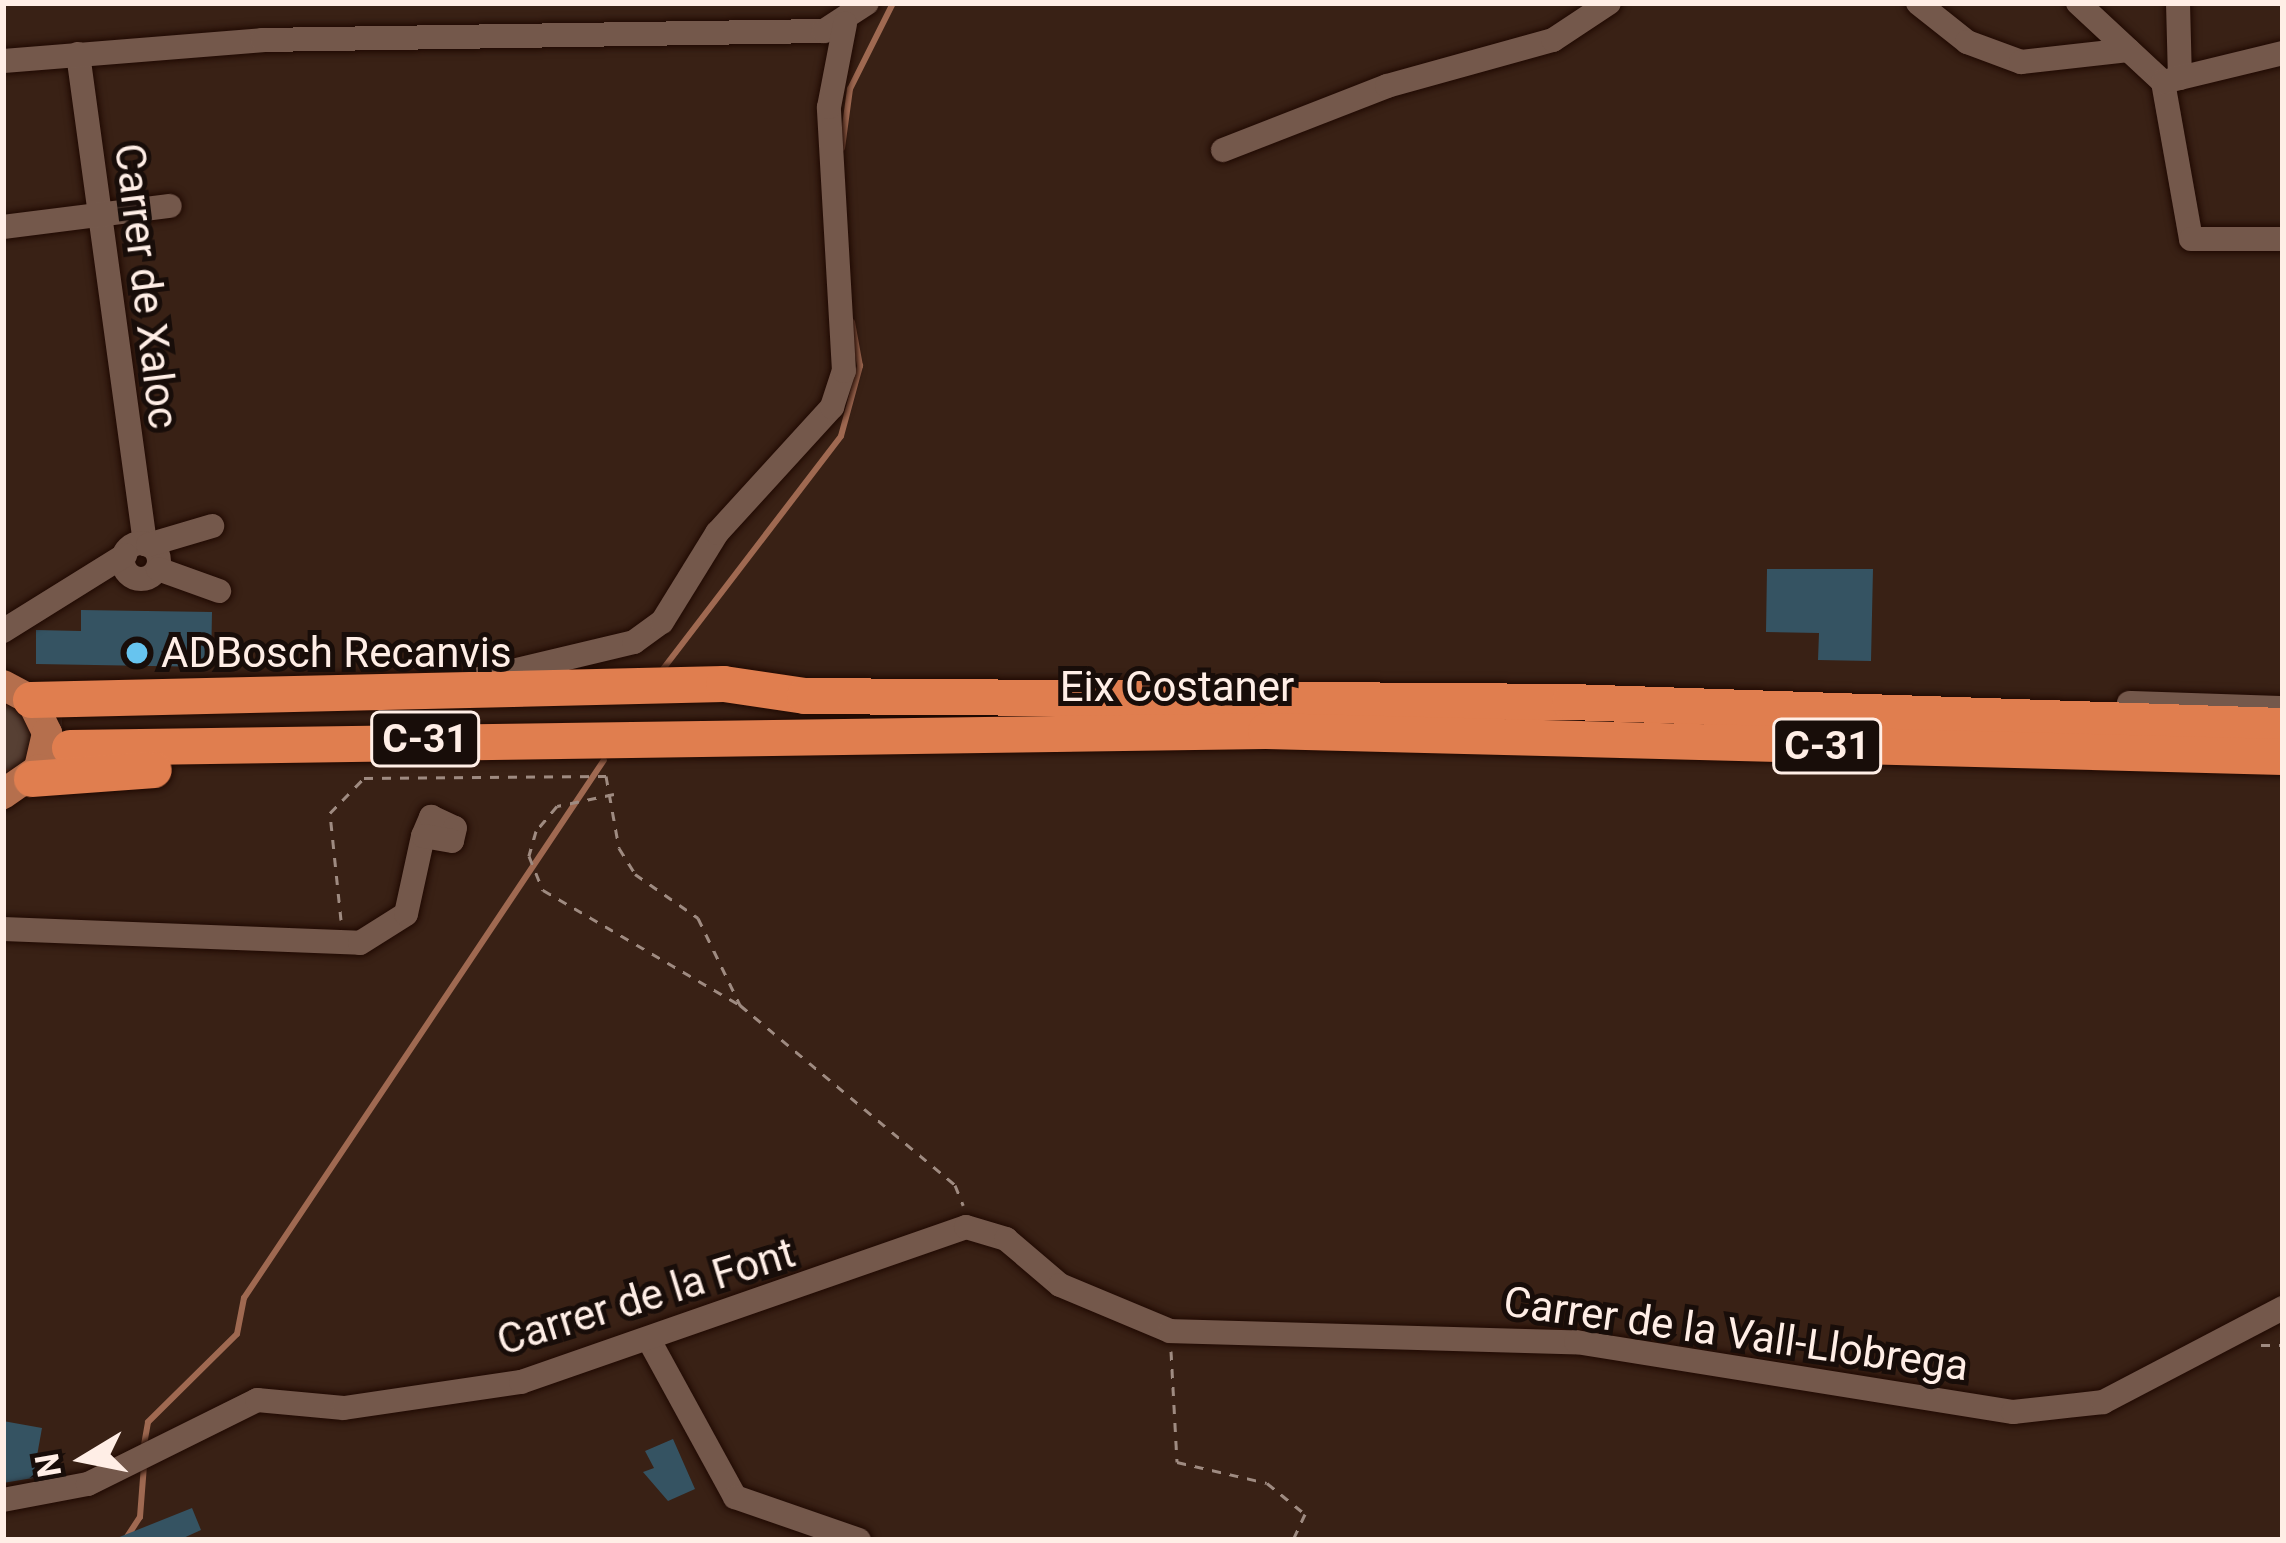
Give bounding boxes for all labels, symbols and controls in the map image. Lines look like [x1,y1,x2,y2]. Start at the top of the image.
street label: Carrer de Xaloc [104,141,188,431]
place label: ADBosch Recanvis [161,628,512,678]
marker: ADBosch Recanvis [124,640,150,666]
street label: Eix Costaner [1060,662,1294,712]
road number: C-31 [368,706,482,772]
road number: C-31 [1770,713,1884,779]
street label: Carrer de la Font [491,1228,801,1366]
street label: Carrer de la Vall-Llobrega [1500,1276,1972,1392]
north arrow [24,1399,144,1519]
text: N [27,1450,69,1480]

